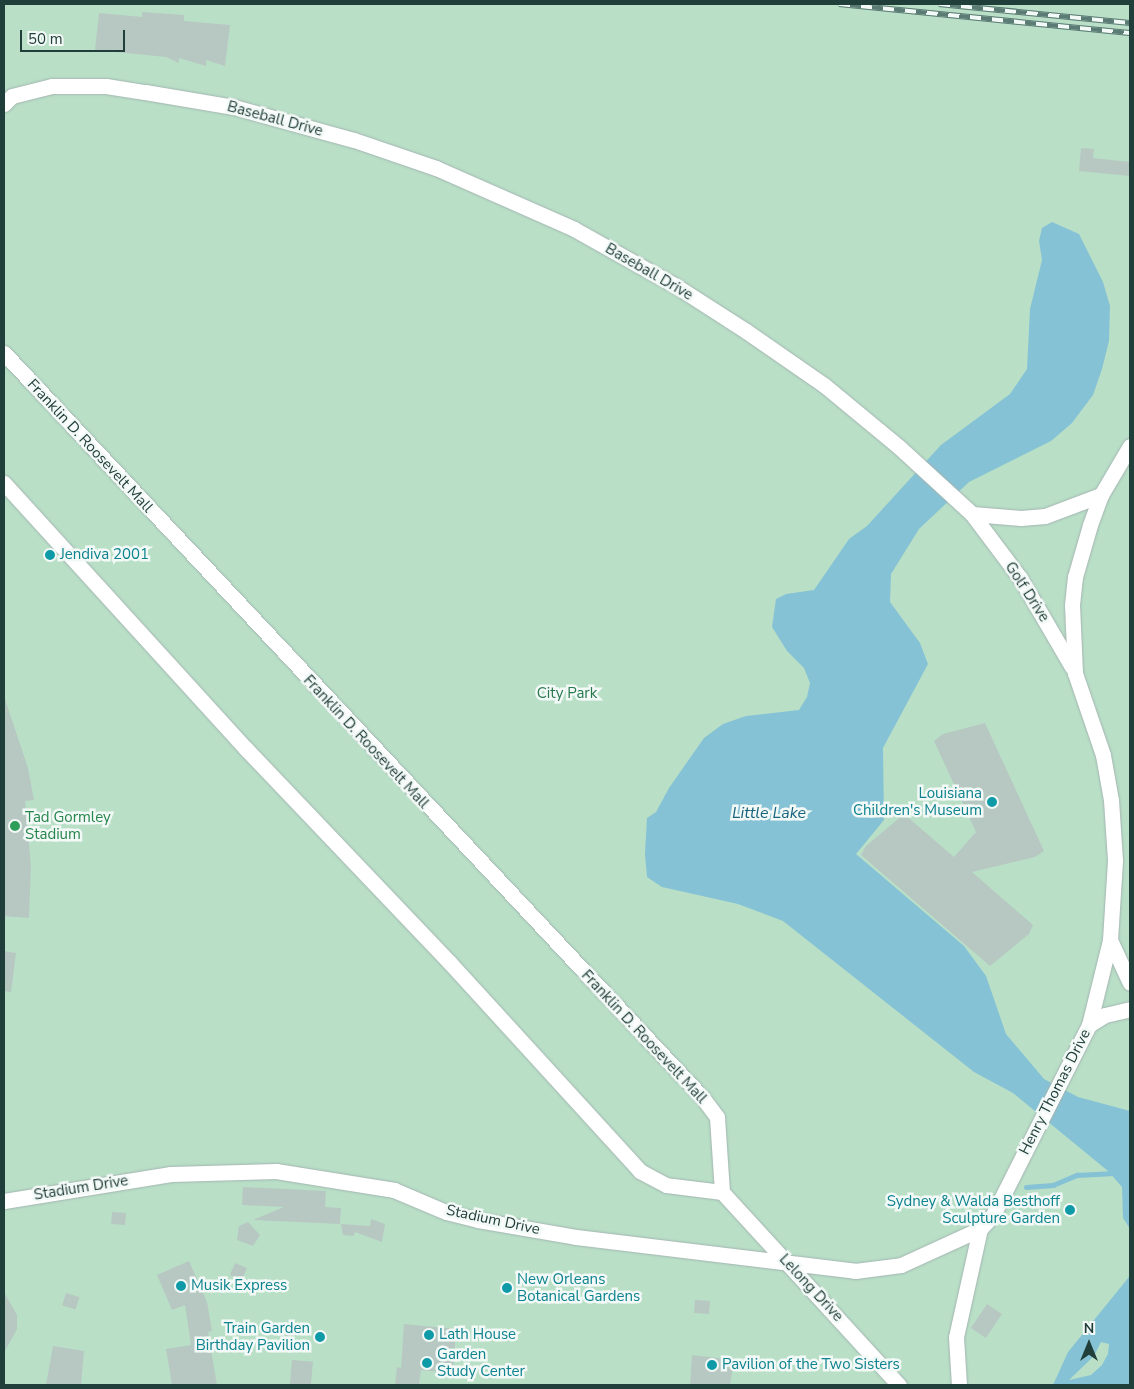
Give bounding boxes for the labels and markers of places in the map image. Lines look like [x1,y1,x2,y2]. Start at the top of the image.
place label: Jendiva 2001 [60,546,149,564]
marker: Jendiva 2001 [44,549,56,561]
place label: Louisiana Children's Museum [853,784,982,819]
marker: Louisiana Children's Museum [986,796,998,808]
place label: Tad Gormley Stadium [25,808,111,843]
marker: Tad Gormley Stadium [9,820,21,832]
place label: Sydney & Walda Besthoff Sculpture Garden [887,1192,1060,1227]
marker: Sydney & Walda Besthoff Sculpture Garden [1064,1204,1076,1216]
place label: New Orleans Botanical Gardens [517,1270,640,1305]
place label: Musik Express [191,1277,287,1295]
marker: Musik Express [175,1280,187,1292]
marker: New Orleans Botanical Gardens [501,1282,513,1294]
place label: Train Garden Birthday Pavilion [196,1319,310,1354]
place label: Lath House [439,1326,516,1344]
marker: Lath House [423,1329,435,1341]
marker: Train Garden Birthday Pavilion [314,1331,326,1343]
place label: Garden Study Center [437,1345,525,1380]
place label: Pavilion of the Two Sisters [722,1356,900,1374]
marker: Garden Study Center [421,1357,433,1369]
marker: Pavilion of the Two Sisters [706,1359,718,1371]

